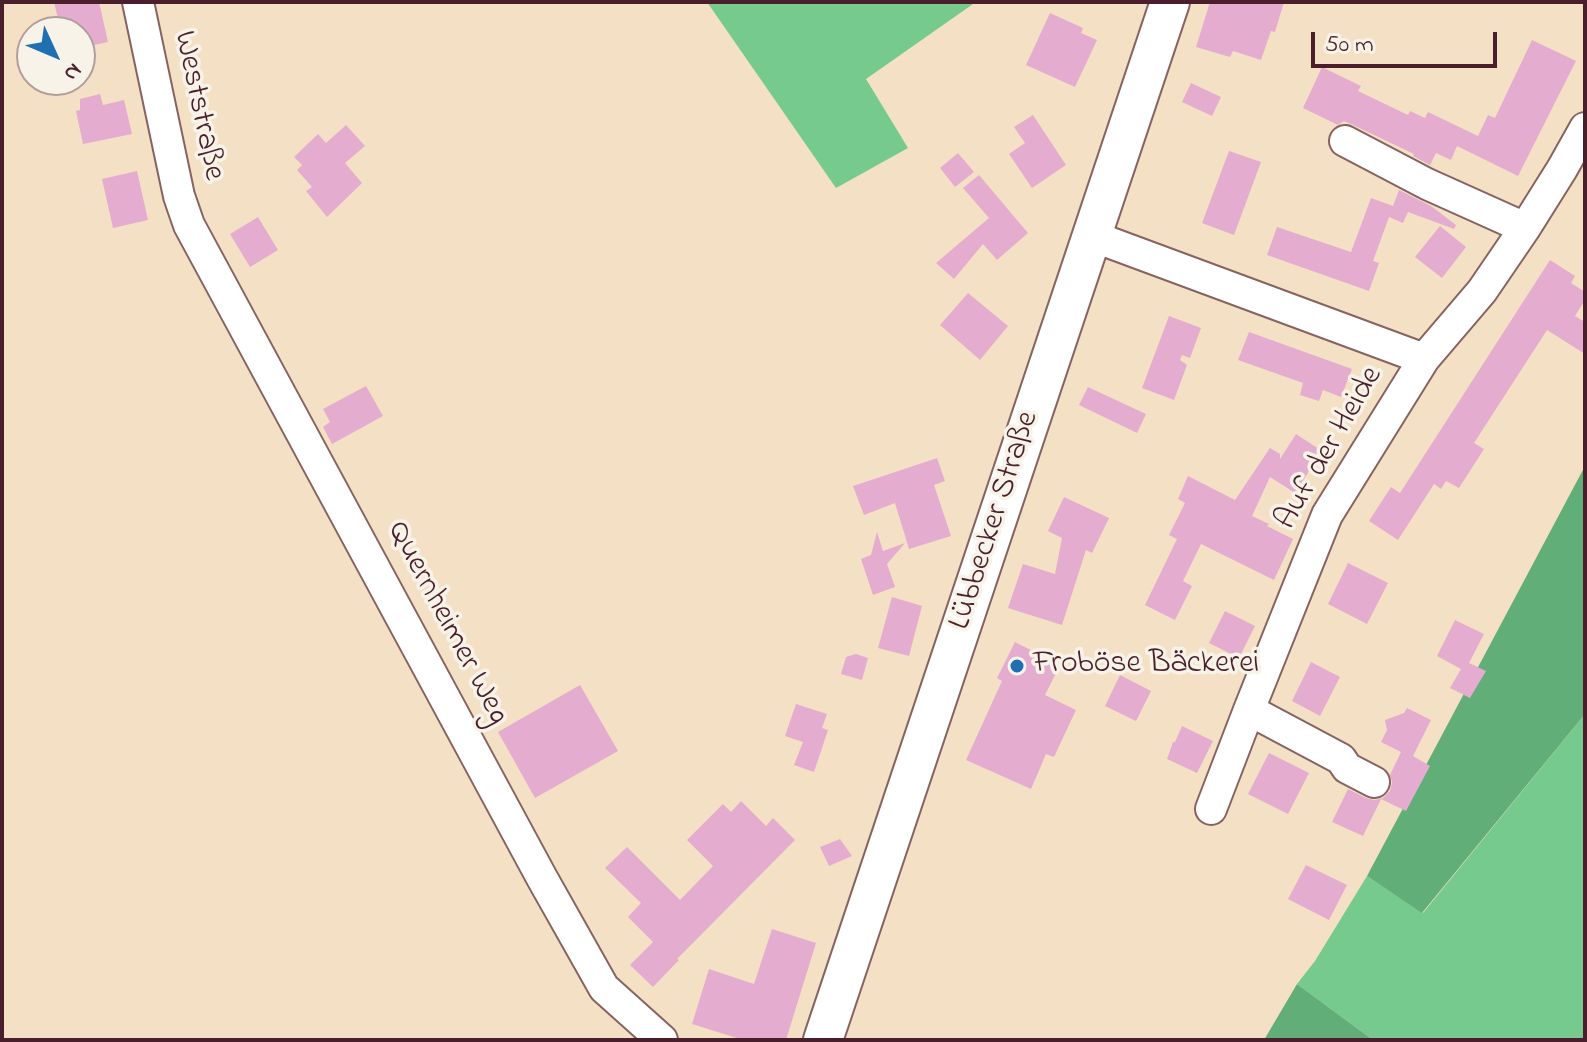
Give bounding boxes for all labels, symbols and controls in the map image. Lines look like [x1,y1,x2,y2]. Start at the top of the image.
north arrow [16,16,96,96]
scale bar [1315,16,1501,66]
street label: Weststraße [162,28,232,184]
text: 50 m [1325,28,1374,63]
text: N [55,55,89,88]
street label: Auf der Heide [1269,361,1393,537]
street label: Lübbecker Straße [943,407,1049,635]
street label: Quernheimer Weg [376,516,516,732]
place label: Froböse Bäckerei [1033,647,1259,685]
marker: Froböse Bäckerei [1008,657,1026,675]

